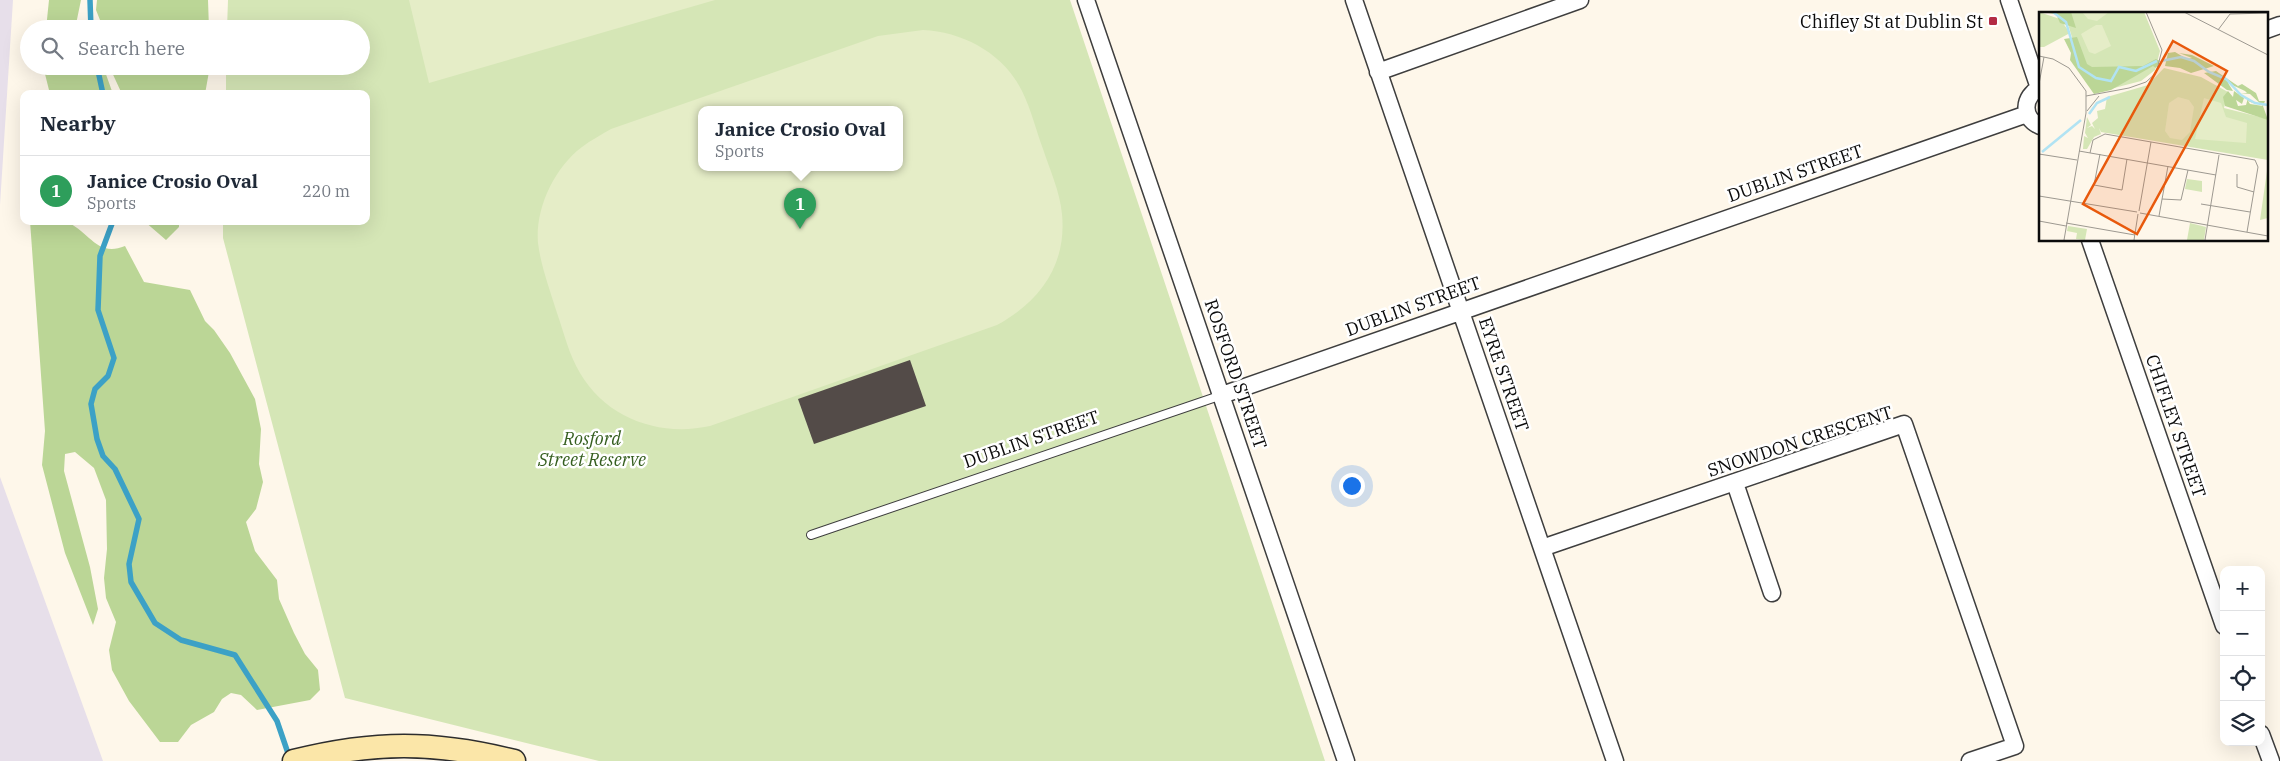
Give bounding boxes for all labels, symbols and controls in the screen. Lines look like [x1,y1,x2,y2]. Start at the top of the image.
place label: Chifley St at Dublin St [1800,10,1983,33]
inset map [2039,12,2268,241]
marker: Chifley St at Dublin St [1987,15,1999,27]
search box [20,20,370,75]
icon: search [38,34,66,62]
text: Search here [78,36,185,60]
popup [698,106,903,171]
text: Nearby [40,109,116,137]
text: Janice Crosio Oval [715,117,886,141]
street label: DUBLIN STREET [1724,139,1866,207]
text: Sports [715,141,764,161]
text: Janice Crosio Oval [87,169,258,193]
text: 1 [51,181,61,201]
text: 220 m [302,181,350,201]
pin: 1 [784,188,816,229]
text: Sports [87,193,136,213]
street label: DUBLIN STREET [1342,271,1484,341]
street label: ROSFORD STREET [1200,296,1273,452]
street label: EYRE STREET [1474,314,1534,434]
street label: CHIFLEY STREET [2141,351,2211,501]
street label: SNOWDON CRESCENT [1704,400,1896,482]
street label: DUBLIN STREET [960,405,1102,473]
park label: Rosford Street Reserve [537,427,646,471]
your location [1339,473,1365,499]
map controls [2220,566,2265,746]
button: + [2220,566,2265,611]
button: − [2220,611,2265,656]
button: locate [2220,656,2265,701]
button: layers [2220,701,2265,746]

